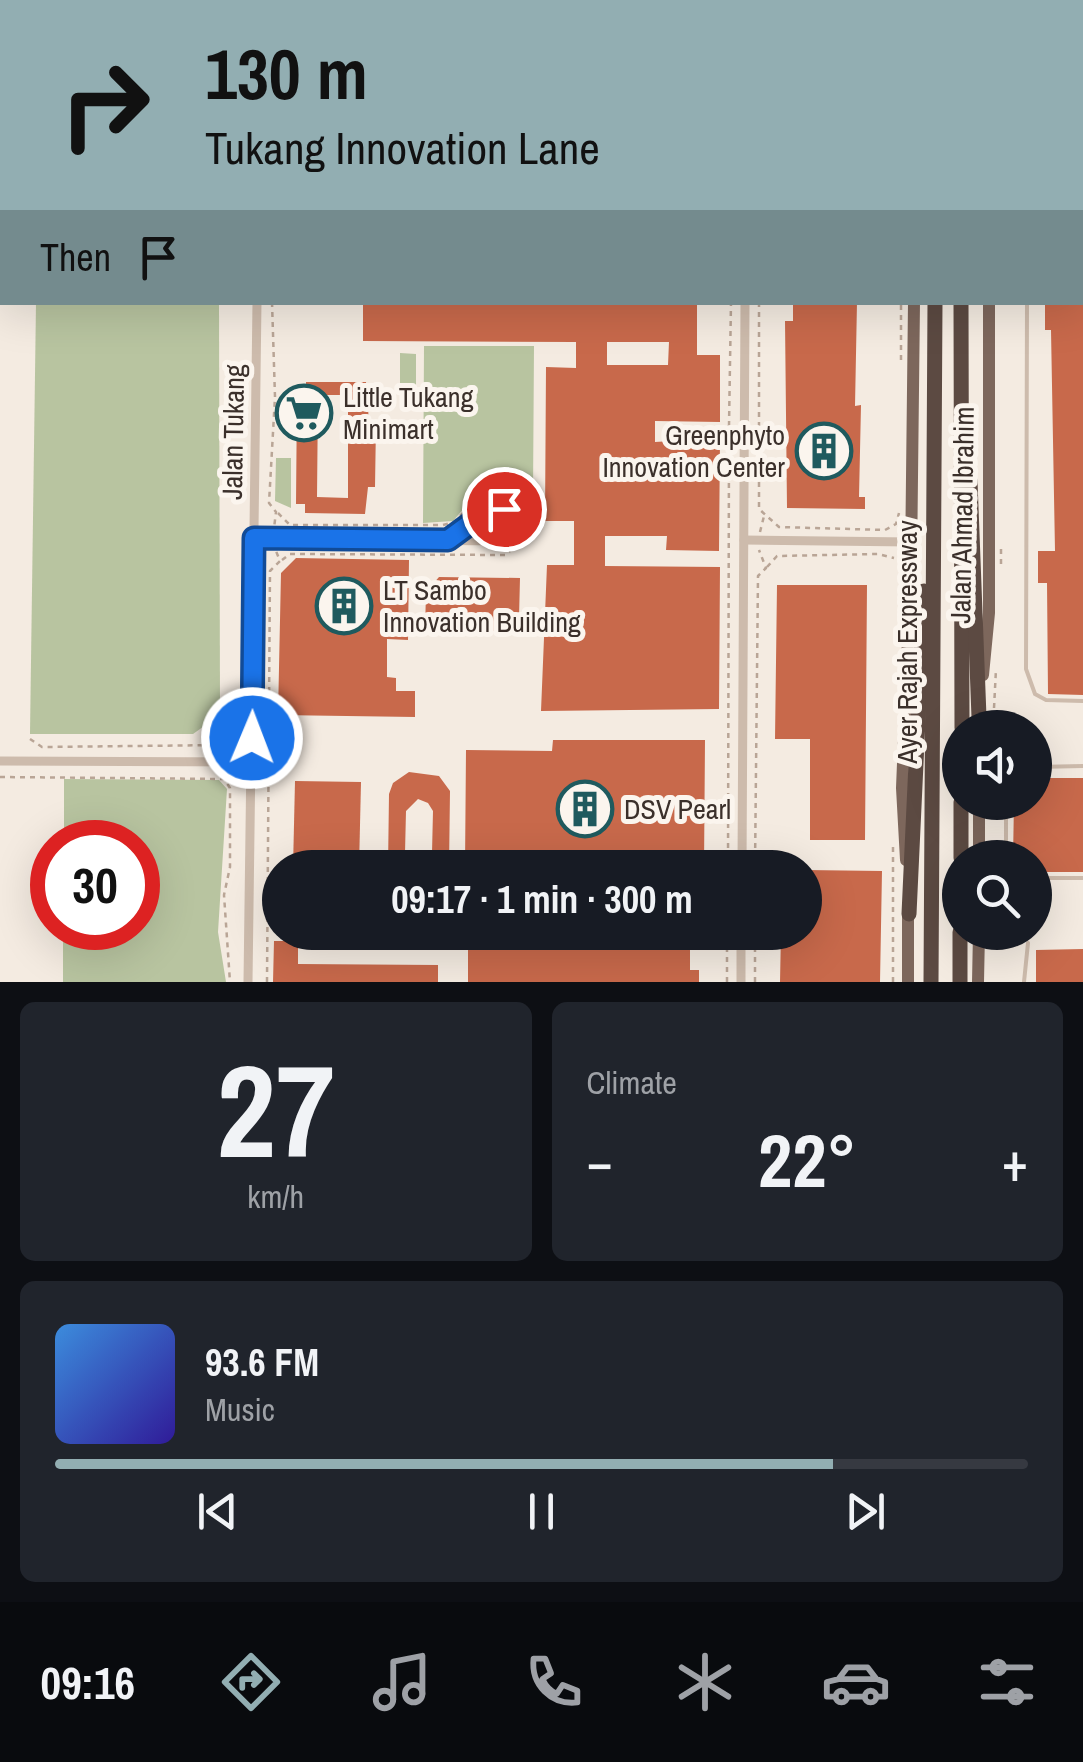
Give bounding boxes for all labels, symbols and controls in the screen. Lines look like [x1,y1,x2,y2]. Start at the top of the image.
text: 130 m [205,27,368,121]
icon: right [40,40,170,170]
text: Tukang Innovation Lane [205,117,600,178]
icon: arrive [131,230,186,285]
text: Then [40,232,111,283]
street label: Jalan Tukang [213,364,253,500]
place label: Little Tukang Minimart [343,378,474,448]
supermarket icon: Little Tukang Minimart [274,383,334,443]
street label: Jalan Ahmad Ibrahim [941,406,983,624]
place label: Greenphyto Innovation Center [602,416,785,486]
building icon: Greenphyto Innovation Center [794,421,854,481]
pin [462,467,547,552]
icon: arrive [477,482,532,537]
street label: Ayer Rajah Expressway [888,520,926,765]
place label: LT Sambo Innovation Building [383,571,581,641]
building icon: LT Sambo Innovation Building [314,576,374,636]
position arrow [200,686,304,790]
map controls [942,710,1052,950]
button: sound [942,710,1052,820]
building icon: DSV Pearl [555,779,615,839]
place label: DSV Pearl [624,790,731,828]
speed limit sign: 30 [30,820,160,950]
button: search [942,840,1052,950]
text: 09:17 · 1 min · 300 m [391,874,693,925]
text: 27 [216,1022,335,1198]
text: Climate [587,1061,677,1104]
text: 22° [758,1109,856,1210]
text: − [587,1124,613,1198]
text: + [1002,1124,1028,1198]
text: km/h [247,1175,304,1218]
text: 93.6 FM [205,1337,319,1388]
text: Music [205,1388,275,1431]
icon: previous [190,1484,245,1539]
icon: pause [514,1484,569,1539]
icon: next [838,1484,893,1539]
icon: directions [216,1647,286,1717]
icon: music [367,1647,437,1717]
icon: phone [519,1647,589,1717]
icon: climate [670,1647,740,1717]
icon: car [821,1647,891,1717]
icon: filters [972,1647,1042,1717]
text: 09:16 [41,1652,135,1713]

